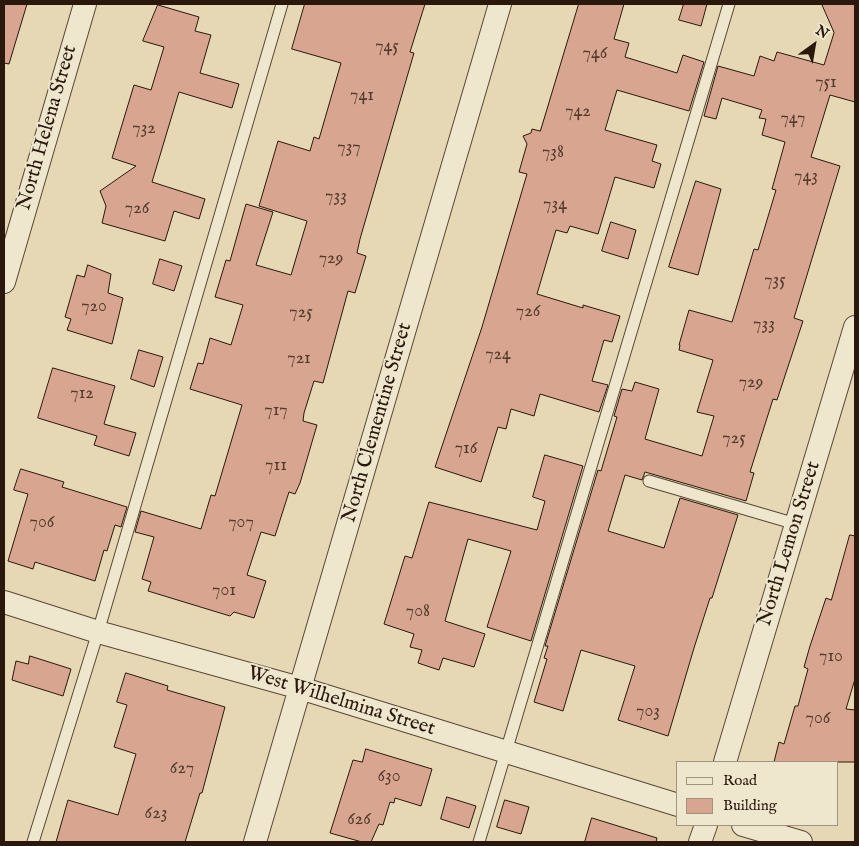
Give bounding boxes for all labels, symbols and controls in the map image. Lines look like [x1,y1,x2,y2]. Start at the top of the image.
north arrow [789,20,839,70]
text: N [812,21,832,43]
house number: 745 [375,36,399,58]
street label: North Helena Street [13,43,83,213]
house number: 746 [583,43,607,65]
house number: 751 [815,72,837,94]
house number: 741 [350,85,374,107]
house number: 742 [565,101,591,123]
house number: 747 [780,108,806,130]
house number: 732 [132,118,156,140]
house number: 737 [337,137,361,159]
house number: 738 [542,142,564,164]
house number: 743 [794,166,818,188]
house number: 733 [325,186,347,208]
house number: 734 [543,194,567,216]
house number: 726 [125,198,149,220]
house number: 729 [319,248,343,270]
house number: 735 [764,270,786,292]
house number: 720 [81,296,107,318]
house number: 726 [516,301,540,323]
house number: 725 [289,302,313,324]
house number: 733 [753,314,775,336]
street label: North Clementine Street [338,320,418,526]
house number: 724 [485,344,511,366]
house number: 721 [287,348,311,370]
house number: 729 [739,372,763,394]
house number: 712 [70,383,94,405]
house number: 717 [264,400,288,422]
house number: 725 [722,428,746,450]
house number: 716 [455,438,477,460]
house number: 711 [265,455,287,477]
street label: North Lemon Street [754,459,826,629]
house number: 706 [30,512,54,534]
house number: 707 [228,512,254,534]
house number: 701 [212,580,236,602]
house number: 708 [406,601,430,623]
house number: 710 [819,646,843,668]
street label: West Wilhelmina Street [244,662,438,742]
house number: 703 [636,701,660,723]
house number: 706 [806,708,830,730]
house number: 627 [170,758,194,780]
legend [676,761,839,826]
house number: 630 [377,766,401,788]
text: Road [723,771,757,790]
text: Building [723,796,777,815]
house number: 623 [145,803,167,825]
house number: 626 [347,809,371,831]

